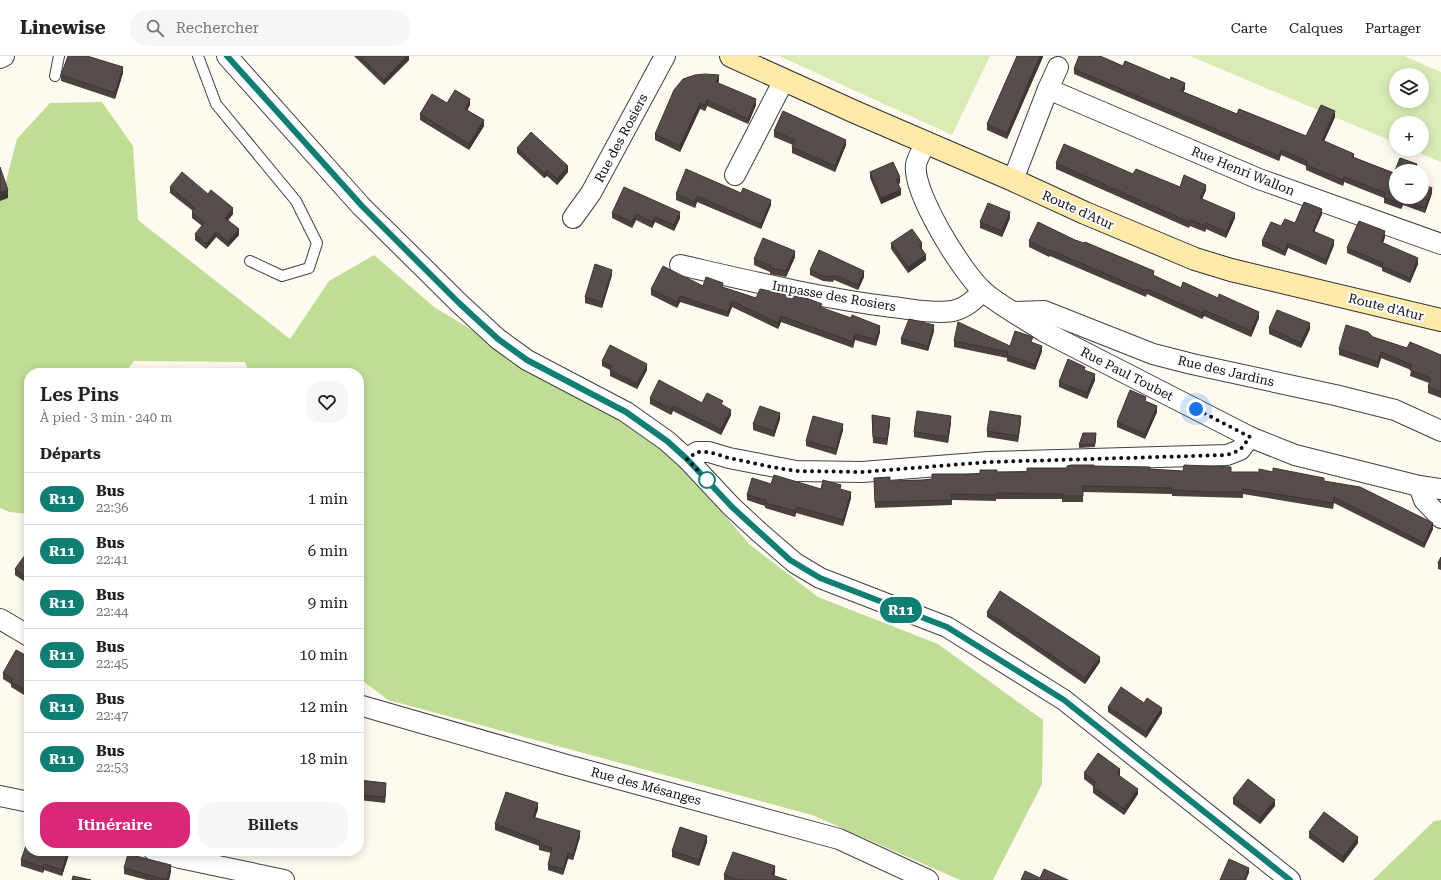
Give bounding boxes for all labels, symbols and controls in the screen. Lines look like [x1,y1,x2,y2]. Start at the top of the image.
search box [130,10,410,46]
text: Linewise [20,16,106,39]
icon: search [144,17,166,39]
text: Rechercher [176,19,259,37]
text: Carte [1231,20,1267,36]
text: Calques [1289,20,1343,36]
text: Partager [1365,20,1421,36]
map controls [1389,68,1429,204]
button: layers [1389,68,1429,108]
street label: Rue des Rosiers [591,91,651,185]
button: + [1389,116,1429,156]
street label: Rue Henri Wallon [1189,143,1298,199]
button: − [1389,164,1429,204]
street label: Route d'Atur [1040,187,1117,233]
street label: Impasse des Rosiers [771,278,897,314]
street label: Route d'Atur [1347,290,1426,324]
street label: Rue Paul Toubet [1078,344,1176,404]
street label: Rue des Jardins [1176,353,1276,389]
button: heart [306,381,348,423]
text: Les Pins [40,383,119,406]
your location [1186,399,1206,419]
text: À pied · 3 min · 240 m [40,410,172,425]
text: Départs [40,445,101,463]
unlabelled marker [698,471,716,489]
text: Bus [96,482,124,500]
text: 1 min [308,490,348,508]
text: R11 [49,491,75,507]
text: 22:36 [96,500,128,515]
text: Bus [96,534,124,552]
text: 6 min [308,542,348,560]
text: R11 [49,543,75,559]
text: 22:41 [96,552,128,567]
text: Bus [96,586,124,604]
text: 9 min [308,594,348,612]
text: R11 [49,595,75,611]
line badge: R11 [878,597,924,623]
text: R11 [888,602,914,618]
text: 22:44 [96,604,128,619]
text: Bus [96,638,124,656]
text: 10 min [299,646,348,664]
text: R11 [49,647,75,663]
text: 22:45 [96,656,128,671]
text: Bus [96,690,124,708]
text: 12 min [299,698,348,716]
text: R11 [49,699,75,715]
text: 22:47 [96,708,128,723]
text: Bus [96,742,124,760]
text: 18 min [299,750,348,768]
text: R11 [49,751,75,767]
text: 22:53 [96,760,128,775]
street label: Rue des Mésanges [589,764,703,808]
button: Itinéraire [40,802,190,848]
button: Billets [198,802,348,848]

